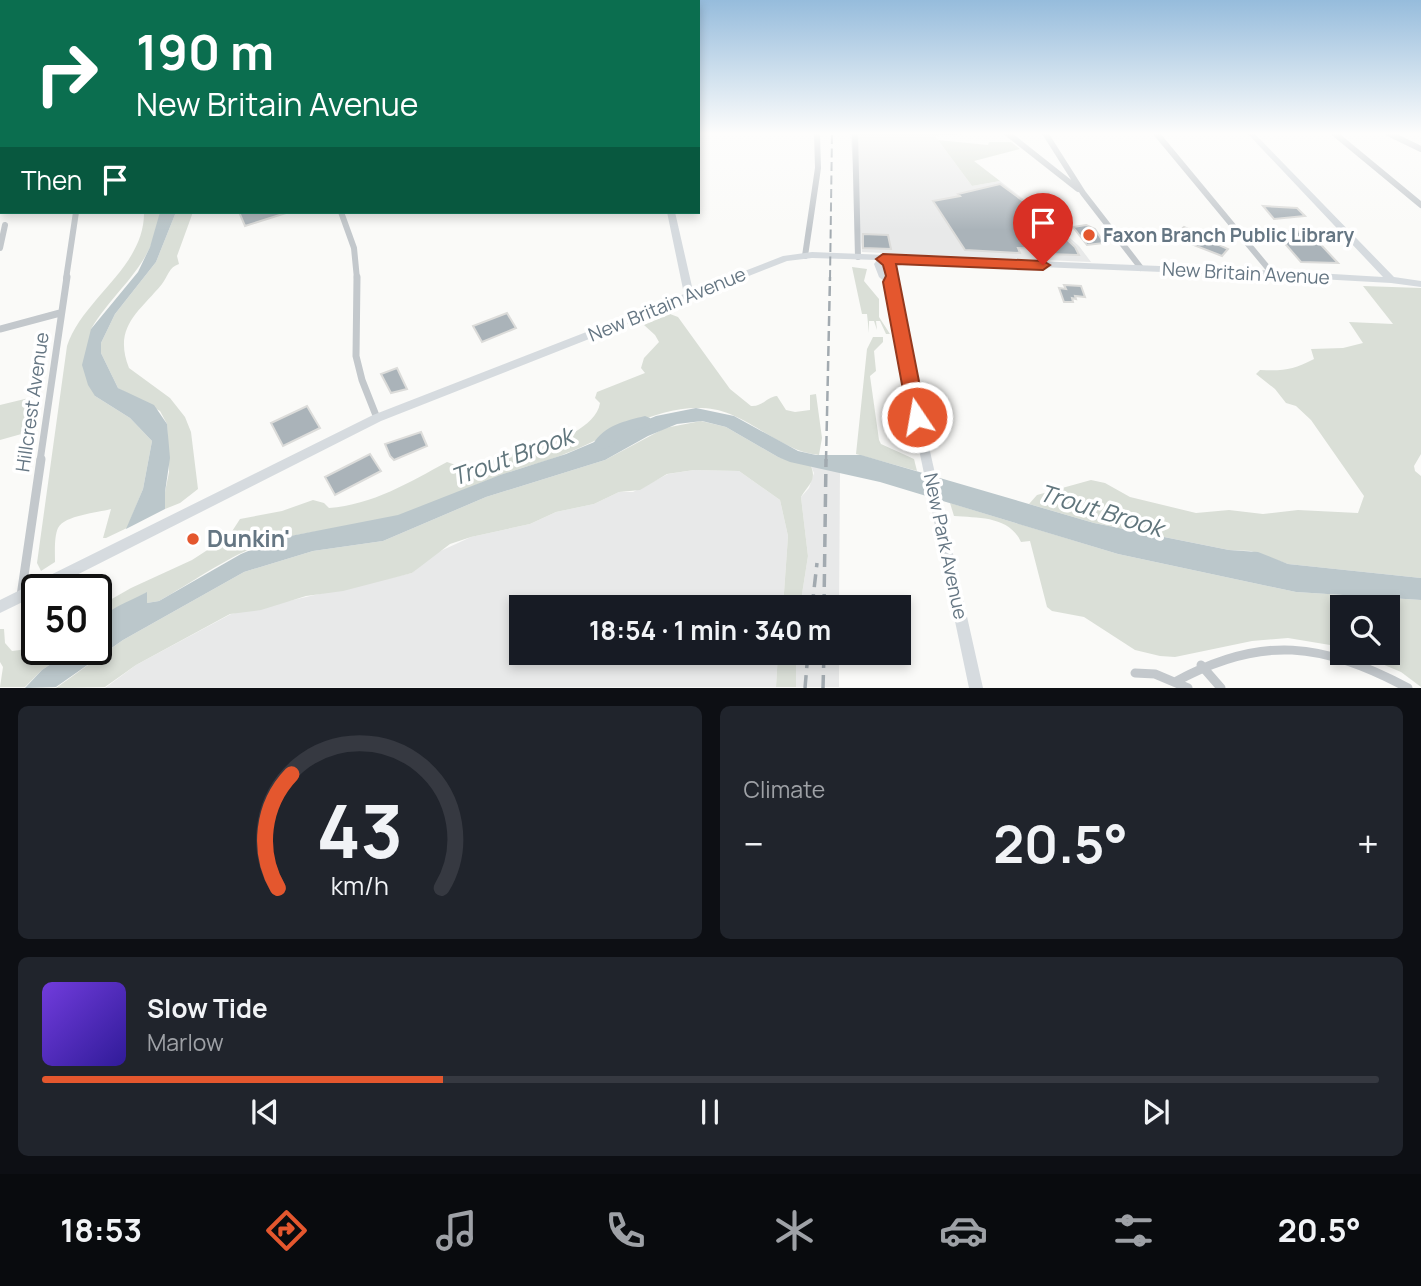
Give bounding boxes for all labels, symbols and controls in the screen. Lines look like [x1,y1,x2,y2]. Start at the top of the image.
text: 190 m [136,18,274,85]
icon: right [21,28,112,119]
text: New Britain Avenue [136,82,419,126]
icon: arrive [96,161,134,199]
text: Then [21,162,82,198]
pin [1013,193,1073,265]
icon: arrive [1024,204,1062,242]
place label: Faxon Branch Public Library [1103,222,1355,248]
marker: Faxon Branch Public Library [1081,227,1097,243]
street label: New Britain Avenue [1162,256,1330,290]
street label: New Britain Avenue [584,261,750,347]
street label: Hillcrest Avenue [9,330,55,474]
position arrow [880,380,954,454]
water label: Trout Brook [446,417,580,493]
street label: New Park Avenue [918,471,974,621]
water label: Trout Brook [1035,475,1170,545]
place label: Dunkin' [207,522,290,554]
marker: Dunkin' [185,531,201,547]
speed limit sign: 50 [21,574,112,665]
map controls [1330,595,1400,665]
button: search [1330,595,1400,665]
text: 18:54 · 1 min · 340 m [589,612,831,648]
text: Climate [744,773,825,805]
text: 43 [316,781,403,881]
text: 20.5° [993,808,1128,879]
text: − [744,817,764,869]
text: + [1357,817,1379,869]
text: km/h [331,868,389,903]
text: Slow Tide [147,990,268,1026]
text: Marlow [147,1026,224,1058]
icon: previous [246,1093,284,1131]
icon: pause [691,1093,729,1131]
icon: next [1137,1093,1175,1131]
icon: directions [262,1206,311,1255]
icon: music [432,1206,481,1255]
icon: phone [601,1206,650,1255]
icon: climate [770,1206,819,1255]
icon: car [939,1206,988,1255]
icon: filters [1109,1206,1158,1255]
text: 18:53 [60,1208,142,1252]
text: 20.5° [1278,1208,1361,1252]

